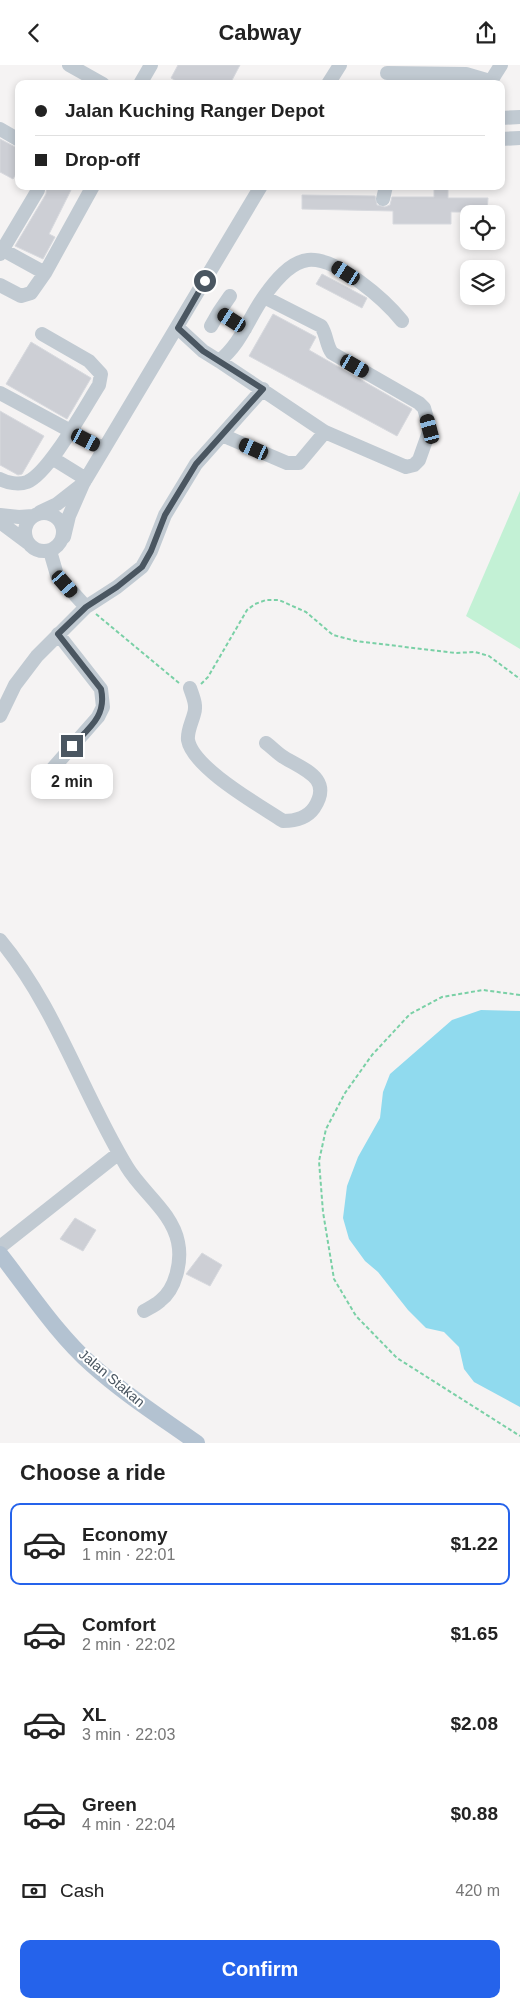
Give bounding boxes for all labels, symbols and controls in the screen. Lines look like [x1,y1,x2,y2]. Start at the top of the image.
icon: back [20,19,48,47]
icon: share [472,19,500,47]
text: Cabway [218,20,302,45]
text: Jalan Kuching Ranger Depot [65,100,325,121]
text: Drop-off [65,149,140,170]
map controls [460,205,505,305]
button: locate [460,205,505,250]
car [329,259,362,287]
button: layers [460,260,505,305]
route start [194,270,216,292]
car [215,306,248,334]
car [338,352,371,380]
car [418,413,441,445]
car [69,427,102,453]
car [237,436,270,462]
car [49,568,80,600]
route end [61,735,83,757]
callout: 2 min [31,763,113,799]
text: 2 min [51,773,93,790]
street label: Jalan Stakan [76,1346,148,1410]
text: Choose a ride [20,1460,165,1485]
icon: car [22,1522,67,1567]
text: Economy [82,1524,168,1545]
text: $1.22 [450,1533,498,1554]
text: 1 min · 22:01 [82,1546,175,1563]
icon: car [22,1612,67,1657]
text: Comfort [82,1614,156,1635]
text: $1.65 [450,1623,498,1644]
text: 2 min · 22:02 [82,1636,175,1653]
icon: car [22,1702,67,1747]
text: XL [82,1704,106,1725]
text: $2.08 [450,1713,498,1734]
text: 3 min · 22:03 [82,1726,175,1743]
icon: car [22,1792,67,1837]
text: Green [82,1794,137,1815]
text: $0.88 [450,1803,498,1824]
text: 4 min · 22:04 [82,1816,175,1833]
icon: cash [20,1877,48,1905]
text: Cash [60,1880,104,1901]
text: 420 m [456,1882,500,1899]
button: Confirm [20,1940,500,1998]

